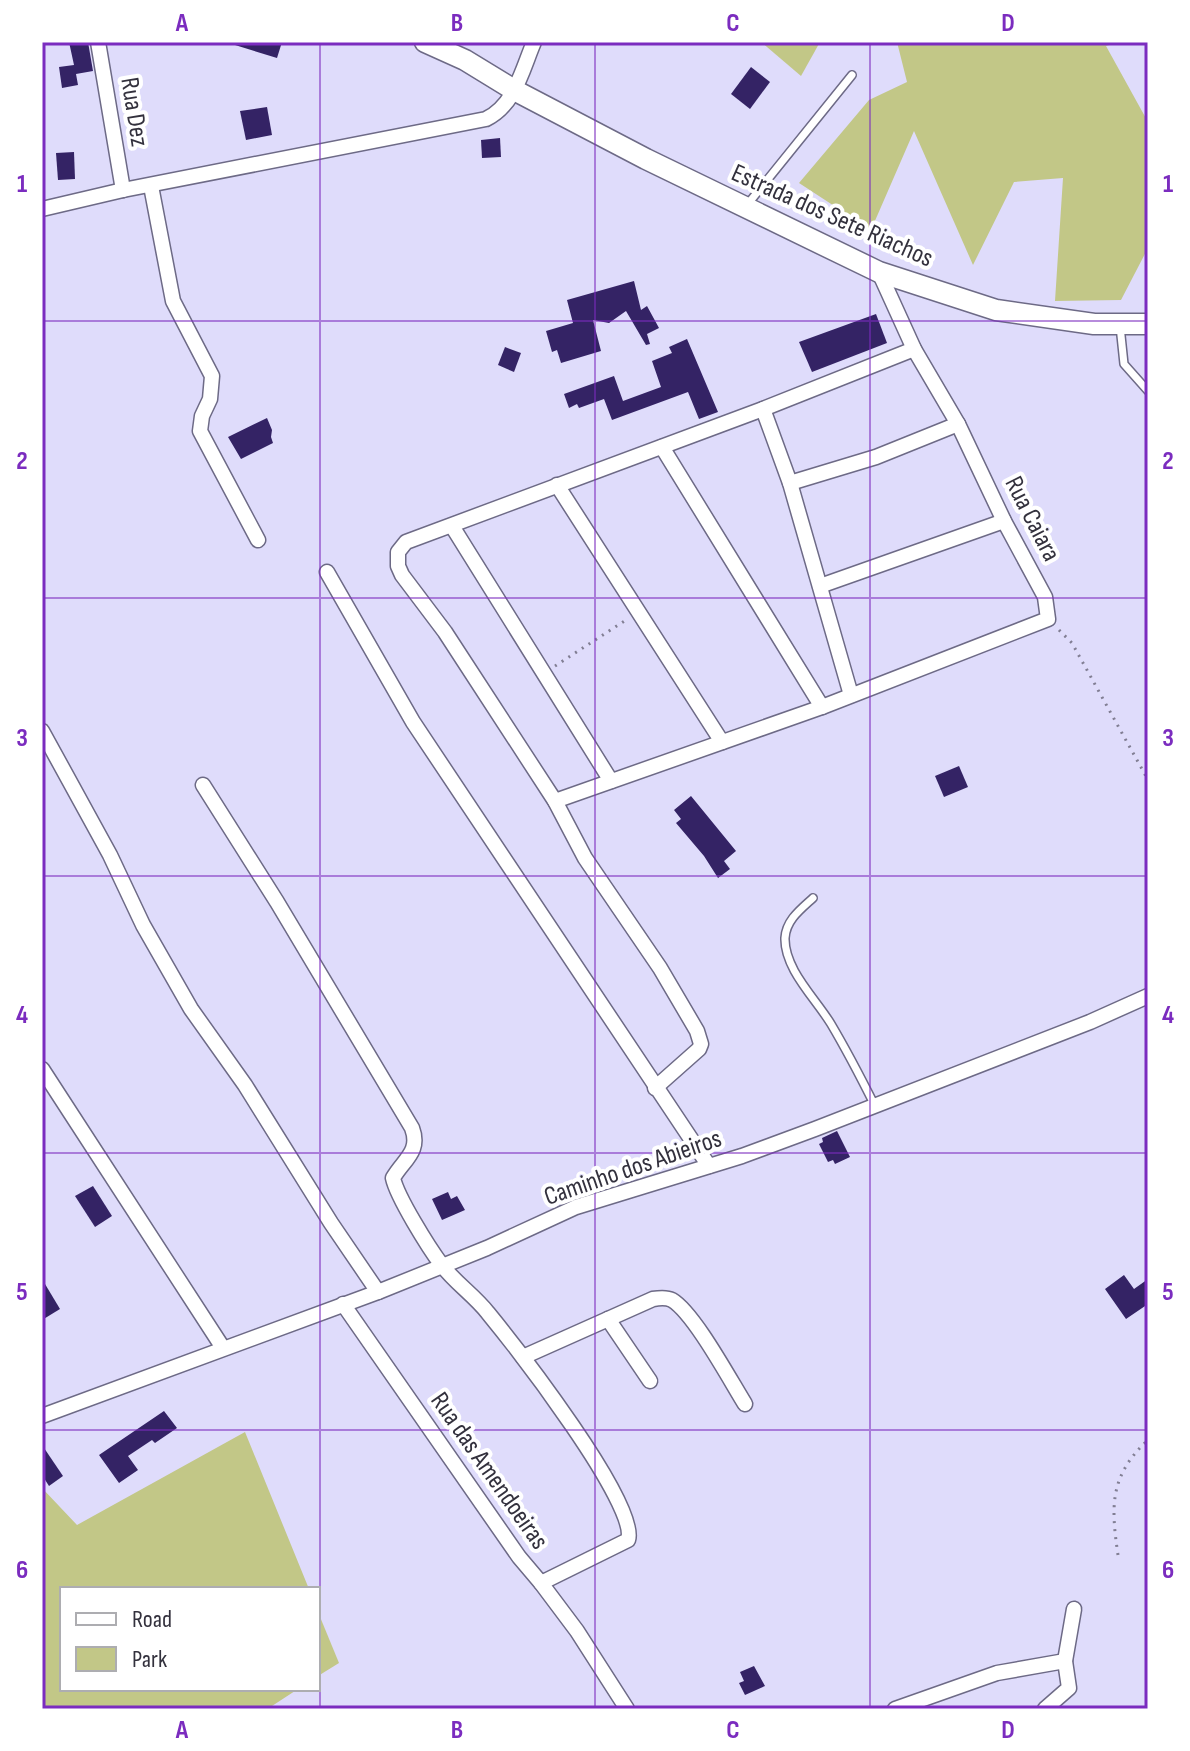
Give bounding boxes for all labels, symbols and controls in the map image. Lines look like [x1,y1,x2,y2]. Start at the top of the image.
text: A [175,8,189,39]
text: B [451,8,463,39]
text: C [726,8,740,39]
text: D [1001,8,1015,39]
street label: Rua Dez [113,75,155,149]
street label: Estrada dos Sete Riachos [726,158,938,274]
text: 1 [17,169,27,200]
text: 1 [1163,169,1173,200]
text: 2 [16,446,28,477]
text: 2 [1162,446,1174,477]
street label: Rua Caiara [998,471,1066,567]
text: 3 [16,723,28,754]
text: 3 [1162,723,1174,754]
text: 4 [16,1000,28,1031]
text: 4 [1162,1000,1174,1031]
street label: Caminho dos Abieiros [540,1123,726,1213]
text: 5 [16,1277,28,1308]
text: 5 [1162,1277,1174,1308]
street label: Rua das Amendoeiras [423,1387,555,1555]
text: 6 [16,1555,28,1586]
text: 6 [1162,1555,1174,1586]
legend [60,1587,320,1691]
text: Road [132,1605,172,1634]
text: Park [132,1645,167,1674]
text: A [175,1715,189,1746]
text: B [451,1715,463,1746]
text: C [726,1715,740,1746]
text: D [1001,1715,1015,1746]

